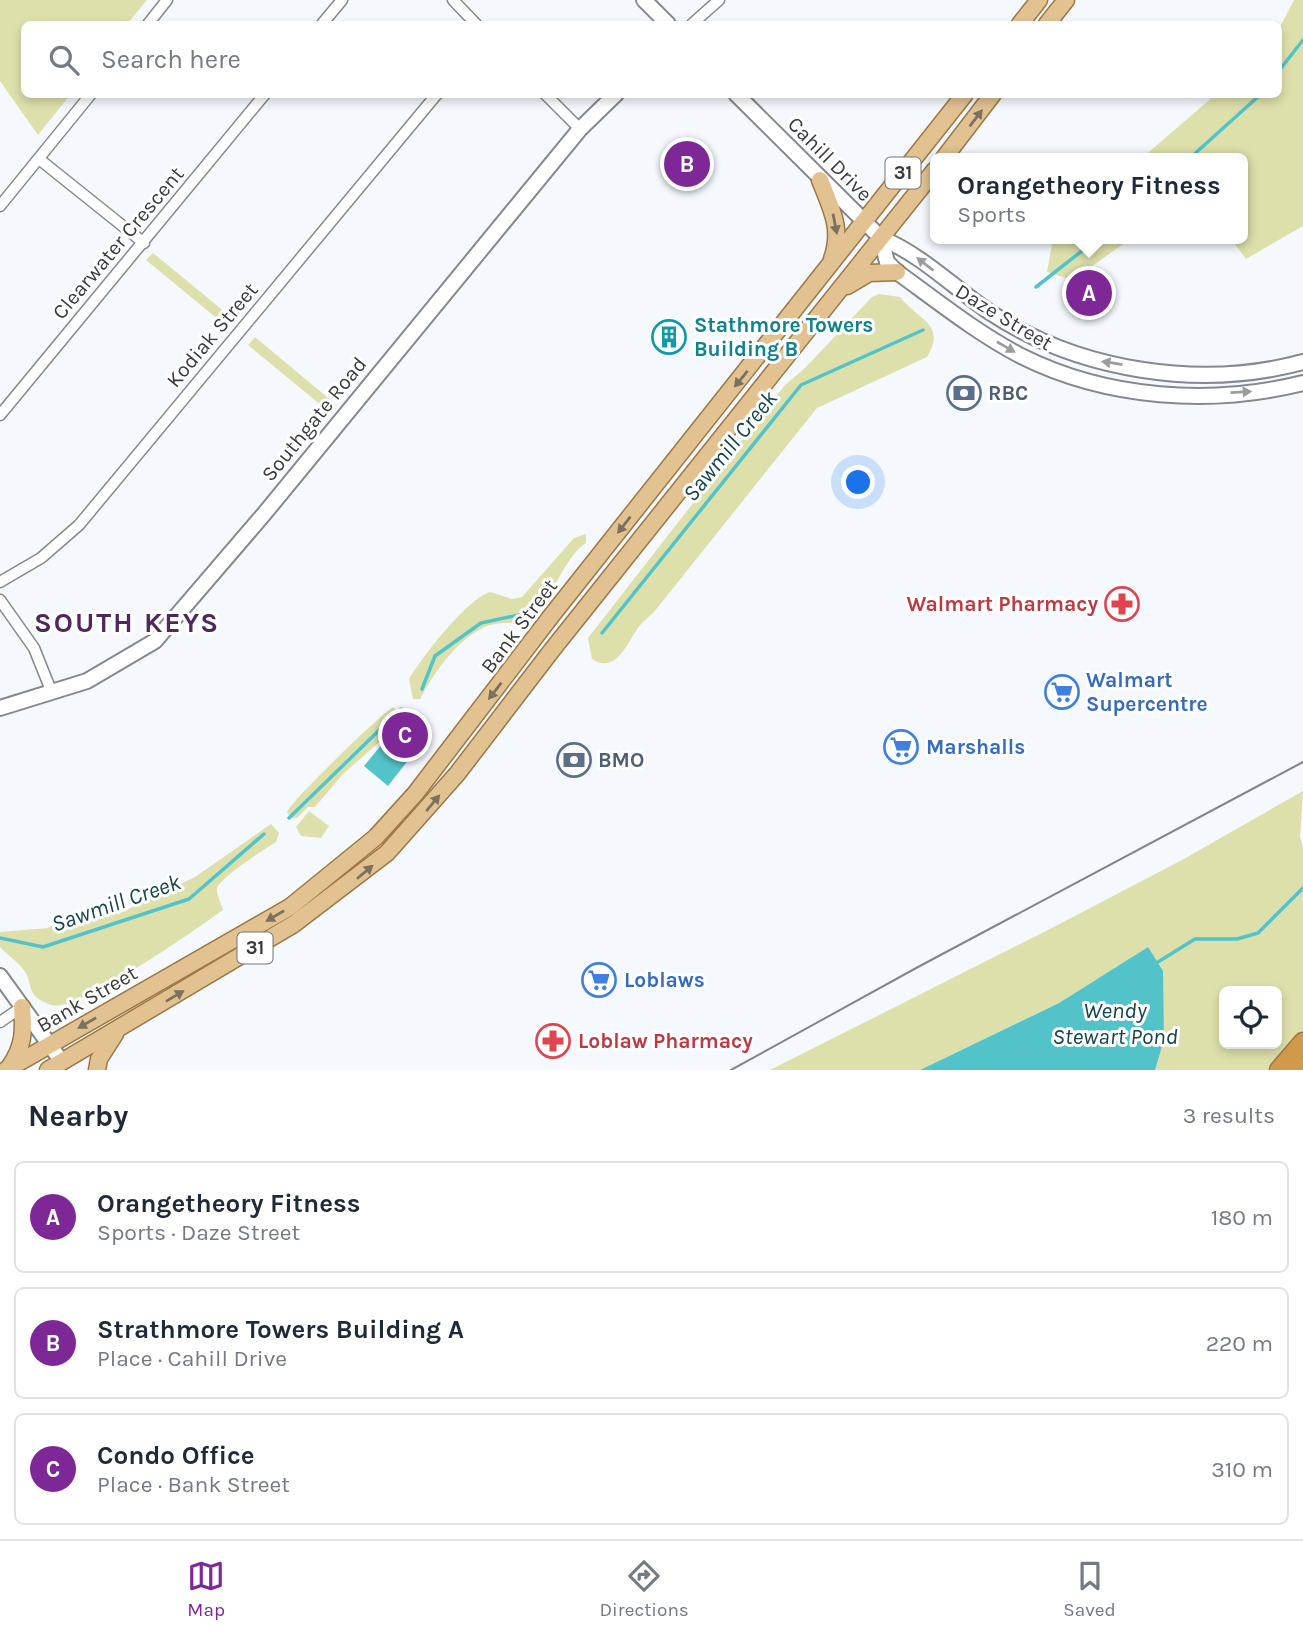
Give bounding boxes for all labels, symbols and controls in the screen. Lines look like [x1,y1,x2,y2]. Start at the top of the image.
search box [21,21,1282,98]
icon: search [45,41,83,79]
text: Search here [101,44,241,75]
one-way arrow [968,109,982,127]
street label: Cahill Drive [783,112,877,206]
pin: B [664,138,710,190]
popup [930,153,1248,244]
road number: 31 [886,158,920,188]
street label: Clearwater Crescent [47,162,189,324]
text: Orangetheory Fitness [957,170,1221,201]
text: Sports [957,201,1026,228]
one-way arrow [830,213,841,235]
one-way arrow [916,257,934,271]
pin: A [1066,267,1112,319]
street label: Kodiak Street [161,278,263,392]
street label: Daze Street [951,279,1057,355]
place label: Stathmore Towers Building B [694,313,873,361]
building icon: Stathmore Towers Building B [650,318,688,356]
one-way arrow [996,341,1015,353]
street label: Southgate Road [257,352,371,486]
one-way arrow [1101,357,1123,368]
one-way arrow [733,369,748,387]
bank icon: RBC [945,374,983,412]
place label: RBC [988,381,1028,405]
water label: Sawmill Creek [677,385,783,507]
one-way arrow [1230,387,1252,398]
your location [841,465,875,499]
one-way arrow [617,517,632,534]
street label: Bank Street [476,574,562,678]
pharmacy icon: Walmart Pharmacy [1103,585,1141,623]
place label: Walmart Pharmacy [907,592,1098,616]
district label: SOUTH KEYS [34,606,220,639]
place label: Walmart Supercentre [1086,668,1208,716]
supermarket icon: Walmart Supercentre [1043,673,1081,711]
one-way arrow [488,681,503,699]
pin: C [382,709,428,761]
supermarket icon: Marshalls [882,728,920,766]
place label: Marshalls [926,735,1025,759]
bank icon: BMO [555,741,593,779]
place label: BMO [598,748,644,772]
one-way arrow [425,794,441,812]
one-way arrow [356,865,373,880]
water label: Sawmill Creek [48,868,184,938]
one-way arrow [266,910,285,922]
road number: 31 [238,932,272,964]
street label: Bank Street [33,961,141,1037]
supermarket icon: Loblaws [580,961,618,999]
place label: Loblaws [624,968,705,992]
map controls [1219,986,1282,1049]
button: locate [1219,986,1282,1049]
one-way arrow [165,990,184,1003]
water label: Wendy Stewart Pond [1052,997,1178,1050]
one-way arrow [77,1017,96,1029]
pharmacy icon: Loblaw Pharmacy [534,1022,572,1060]
place label: Loblaw Pharmacy [578,1029,753,1053]
text: Nearby [28,1098,128,1134]
text: 3 results [1183,1102,1275,1129]
text: Orangetheory Fitness [97,1188,361,1219]
text: A [46,1204,60,1231]
text: 180 m [1211,1204,1273,1231]
text: Sports · Daze Street [97,1219,300,1246]
text: Strathmore Towers Building A [97,1314,464,1345]
text: B [46,1330,60,1357]
text: 220 m [1206,1330,1273,1357]
text: Place · Cahill Drive [97,1345,287,1372]
text: Condo Office [97,1440,255,1471]
text: C [46,1456,60,1483]
text: 310 m [1211,1456,1273,1483]
text: Place · Bank Street [97,1471,290,1498]
tab: Map [187,1557,225,1621]
tab: Directions [600,1557,689,1621]
tab: Saved [1063,1557,1116,1621]

